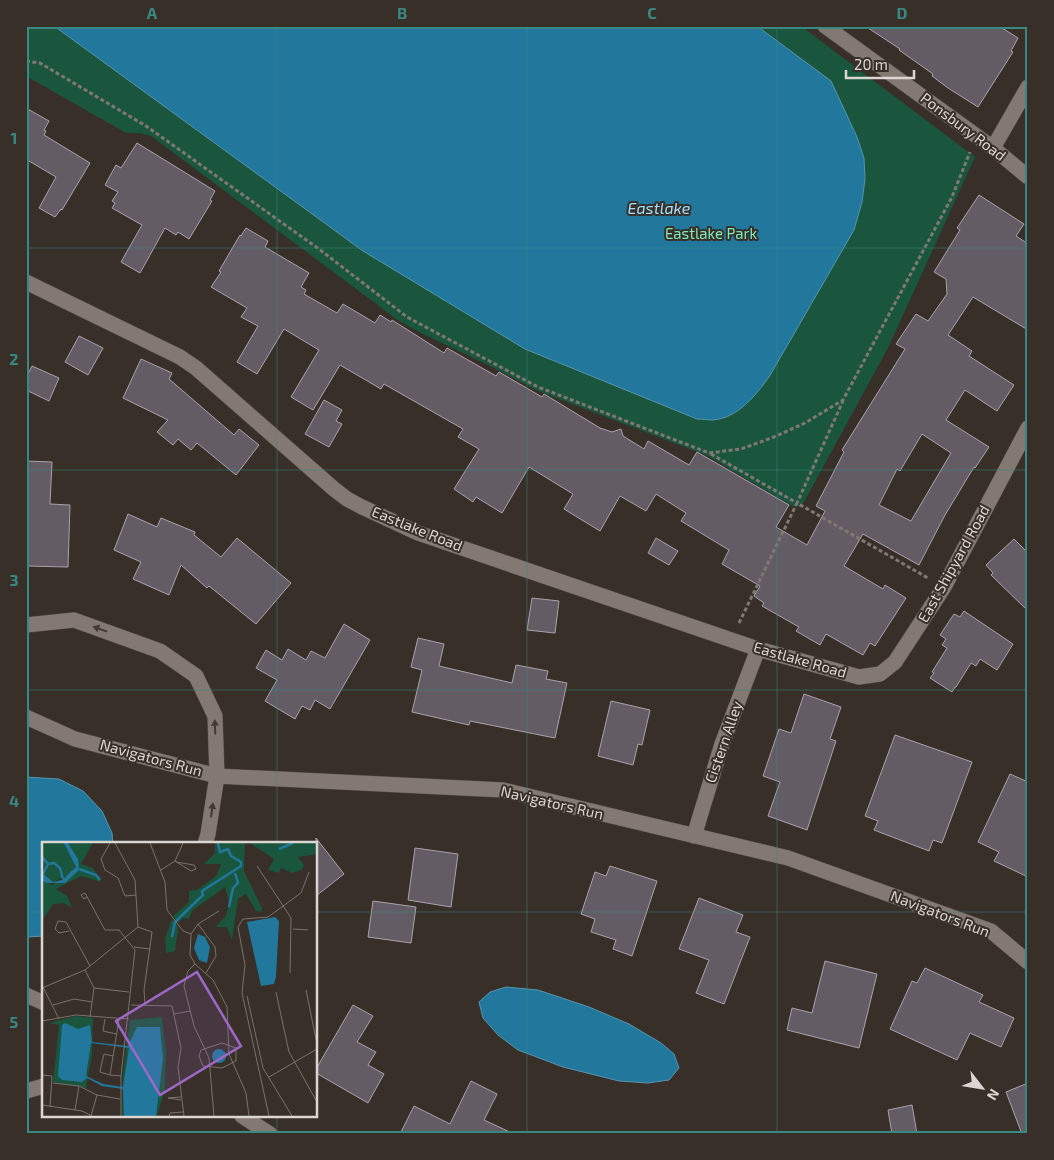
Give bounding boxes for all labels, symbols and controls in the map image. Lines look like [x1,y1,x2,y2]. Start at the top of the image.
text: A [147,3,158,22]
text: B [397,3,407,22]
text: C [647,3,657,22]
text: D [897,3,908,22]
scale bar [846,48,914,80]
text: 20 m [854,55,888,73]
street label: Ponsbury Road [917,88,1010,164]
text: 1 [11,128,17,147]
water label: Eastlake [628,198,691,217]
park label: Eastlake Park [665,224,757,242]
text: 2 [9,349,19,368]
street label: Eastlake Road [369,502,465,554]
street label: East Shipyard Road [913,502,993,625]
text: 3 [9,570,19,589]
one-way arrow [92,625,107,633]
street label: Eastlake Road [752,637,849,681]
street label: Cistern Alley [701,698,746,785]
one-way arrow [211,719,219,735]
street label: Navigators Run [98,735,204,779]
street label: Navigators Run [499,781,605,823]
text: 4 [9,791,19,810]
one-way arrow [208,801,216,817]
inset map [42,842,318,1118]
street label: Navigators Run [888,886,992,940]
text: 5 [10,1012,19,1031]
north arrow [956,1062,1006,1112]
text: N [984,1086,1003,1104]

